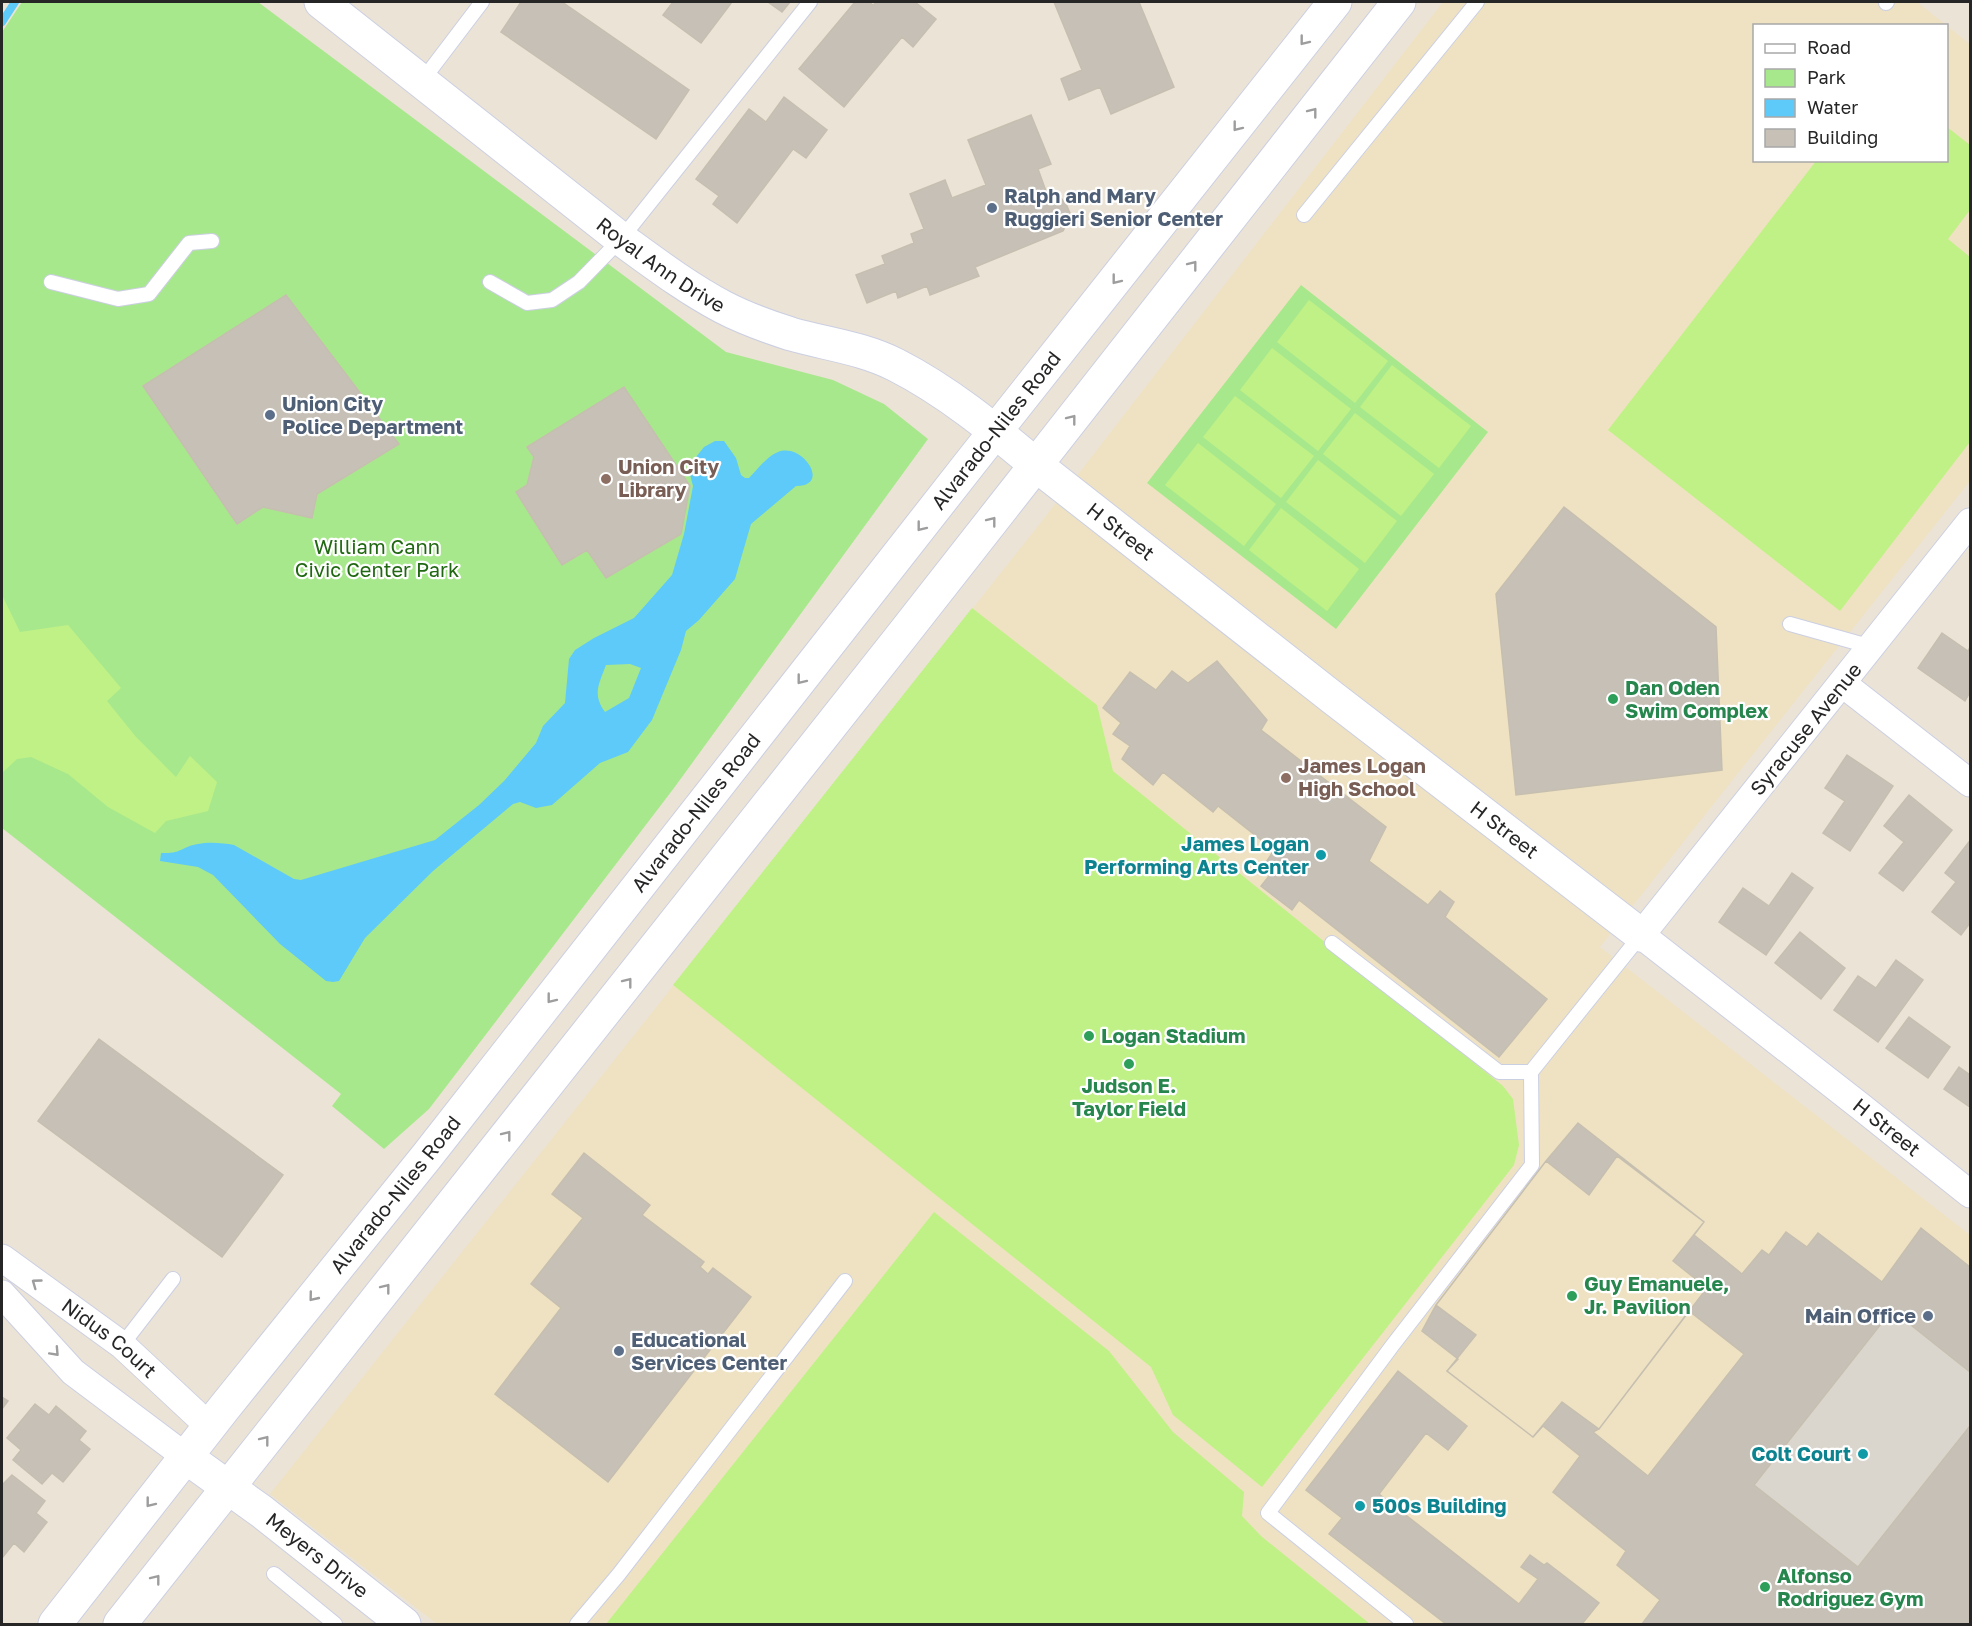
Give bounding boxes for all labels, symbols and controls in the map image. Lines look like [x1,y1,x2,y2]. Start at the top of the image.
legend [1753,24,1948,162]
one-way arrow [1301,35,1312,46]
text: Road [1807,36,1851,58]
text: Park [1807,66,1846,88]
text: Water [1807,96,1858,118]
one-way arrow [1305,107,1316,118]
one-way arrow [1233,120,1244,131]
text: Building [1807,126,1878,148]
place label: Ralph and Mary Ruggieri Senior Center [1004,183,1223,230]
marker: Ralph and Mary Ruggieri Senior Center [985,201,999,215]
street label: Royal Ann Drive [592,212,730,317]
one-way arrow [1185,261,1196,272]
one-way arrow [1112,273,1123,284]
street label: Alvarado-Niles Road [926,346,1065,514]
place label: Union City Police Department [282,391,463,438]
marker: Union City Police Department [263,408,277,422]
one-way arrow [1065,415,1076,426]
place label: Union City Library [618,454,719,501]
marker: Union City Library [599,472,613,486]
street label: H Street [1083,497,1160,565]
one-way arrow [984,517,995,528]
one-way arrow [917,520,928,531]
park label: William Cann Civic Center Park [295,534,459,581]
street label: Syracuse Avenue [1744,657,1866,799]
one-way arrow [797,673,808,684]
place label: Dan Oden Swim Complex [1625,675,1769,722]
marker: Dan Oden Swim Complex [1606,692,1620,706]
street label: Alvarado-Niles Road [626,728,765,896]
place label: James Logan High School [1298,753,1426,800]
marker: James Logan High School [1279,771,1293,785]
street label: H Street [1466,795,1544,863]
place label: James Logan Performing Arts Center [1084,831,1309,878]
marker: James Logan Performing Arts Center [1314,848,1328,862]
one-way arrow [620,978,631,989]
one-way arrow [548,992,559,1003]
place label: Logan Stadium [1101,1023,1245,1047]
marker: Logan Stadium [1082,1029,1096,1043]
marker: Judson E. Taylor Field [1122,1057,1136,1071]
place label: Judson E. Taylor Field [1072,1073,1186,1120]
street label: H Street [1849,1092,1926,1161]
street label: Alvarado-Niles Road [325,1111,465,1278]
one-way arrow [499,1130,510,1141]
place label: Guy Emanuele, Jr. Pavilion [1584,1271,1729,1318]
one-way arrow [31,1279,42,1290]
one-way arrow [378,1283,389,1294]
marker: Guy Emanuele, Jr. Pavilion [1565,1289,1579,1303]
one-way arrow [310,1290,321,1301]
street label: Nidus Court [58,1293,162,1382]
place label: Main Office [1805,1303,1916,1327]
marker: Main Office [1921,1309,1935,1323]
place label: Educational Services Center [631,1327,787,1374]
marker: Educational Services Center [612,1344,626,1358]
one-way arrow [48,1345,59,1356]
one-way arrow [257,1436,268,1447]
place label: Colt Court [1751,1441,1851,1465]
marker: Colt Court [1856,1447,1870,1461]
place label: 500s Building [1372,1493,1507,1517]
one-way arrow [146,1496,157,1507]
marker: 500s Building [1353,1499,1367,1513]
street label: Meyers Drive [262,1507,374,1602]
place label: Alfonso Rodriguez Gym [1777,1563,1923,1610]
one-way arrow [149,1574,160,1585]
marker: Alfonso Rodriguez Gym [1758,1580,1772,1594]

